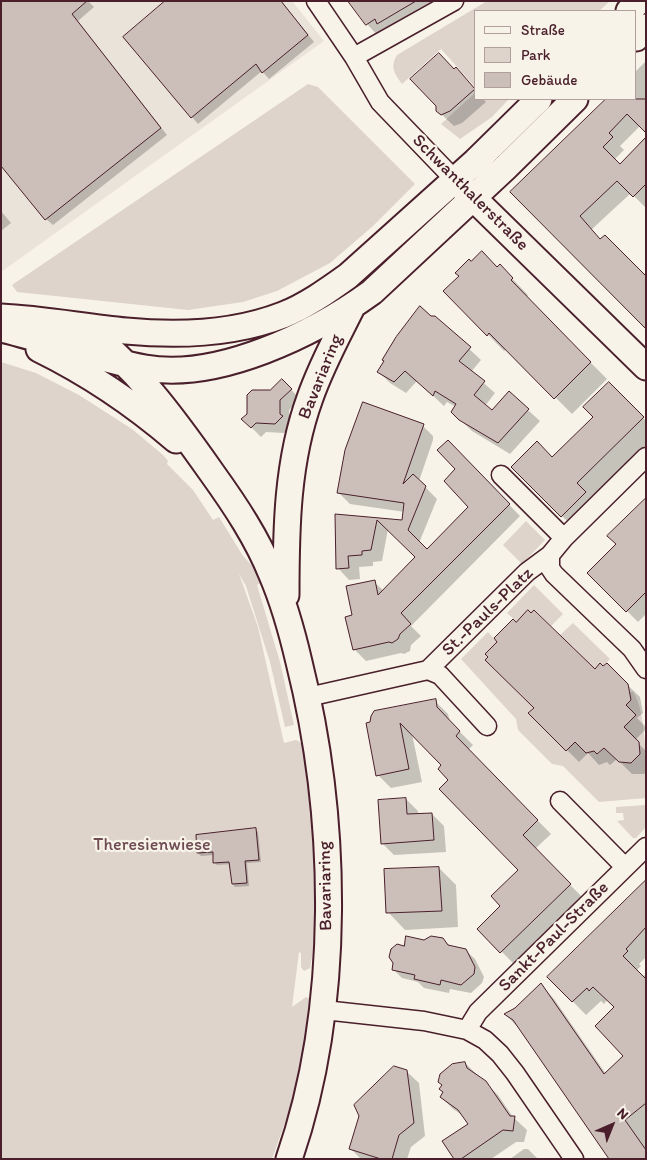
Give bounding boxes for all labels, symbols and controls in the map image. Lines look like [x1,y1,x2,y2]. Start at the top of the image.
legend [474,10,637,100]
text: Straße [521,21,565,39]
text: Park [521,46,551,64]
text: Gebäude [521,71,578,89]
street label: Schwanthalerstraße [407,130,533,256]
street label: Bavariaring [294,331,348,423]
street label: St.-Pauls-Platz [438,563,538,661]
park label: Theresienwiese [93,834,211,856]
street label: Bavariaring [314,841,338,931]
street label: Sankt-Paul-Straße [494,877,614,997]
north arrow [587,1100,637,1150]
text: N [613,1104,632,1123]

